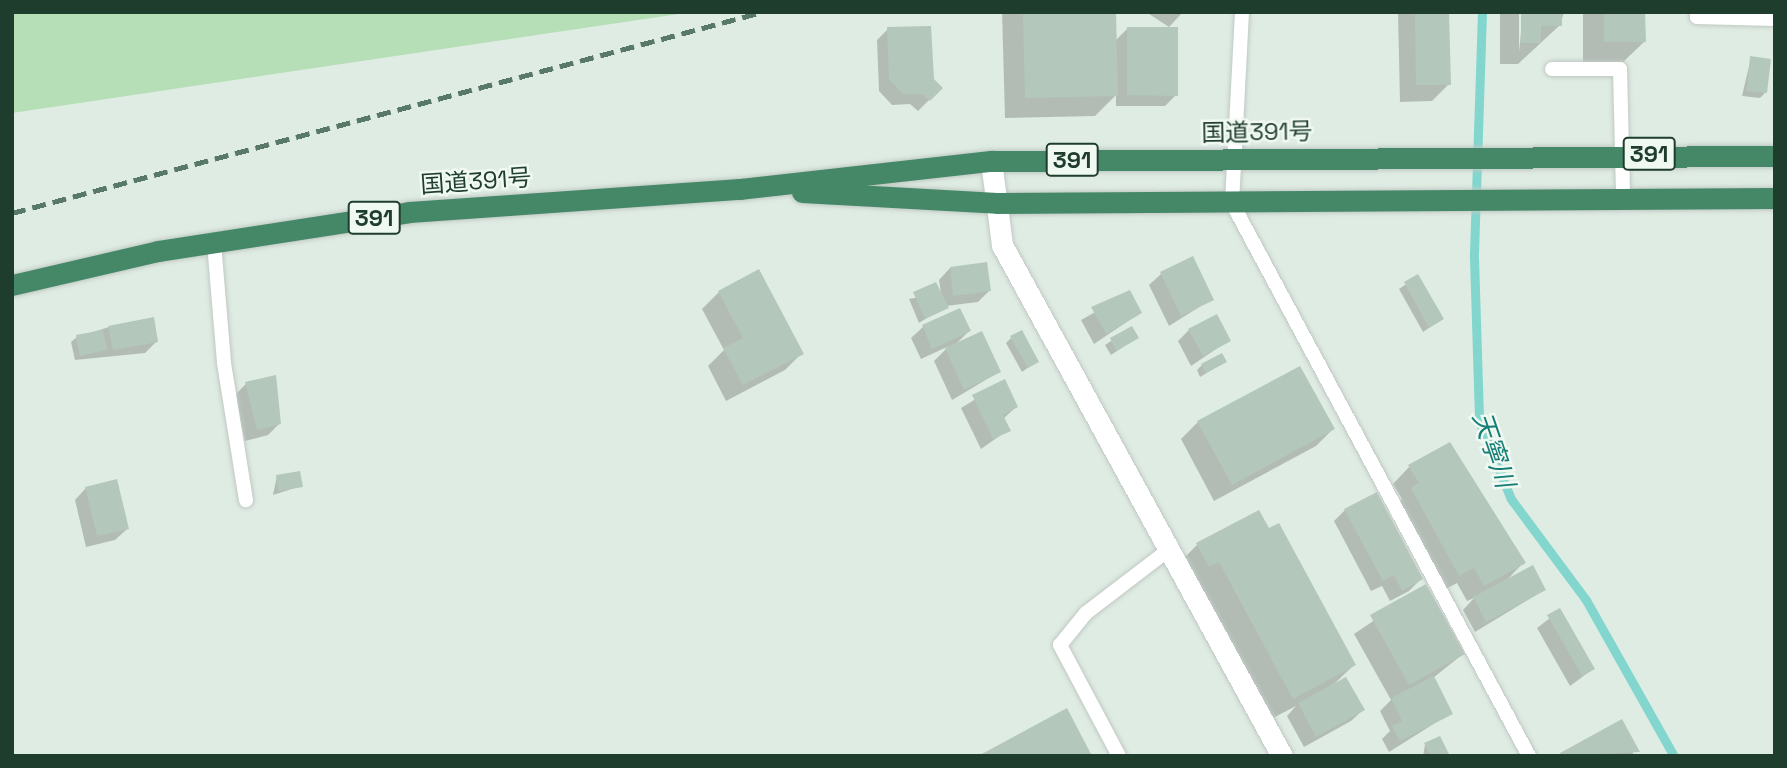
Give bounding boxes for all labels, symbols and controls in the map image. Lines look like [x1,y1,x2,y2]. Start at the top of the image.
street label: 国道391号 [1201,117,1313,147]
road number: 391 [1621,134,1677,174]
road number: 391 [1044,140,1100,180]
street label: 国道391号 [420,163,532,199]
road number: 391 [346,198,402,238]
water label: 天寧川 [1466,408,1520,492]

